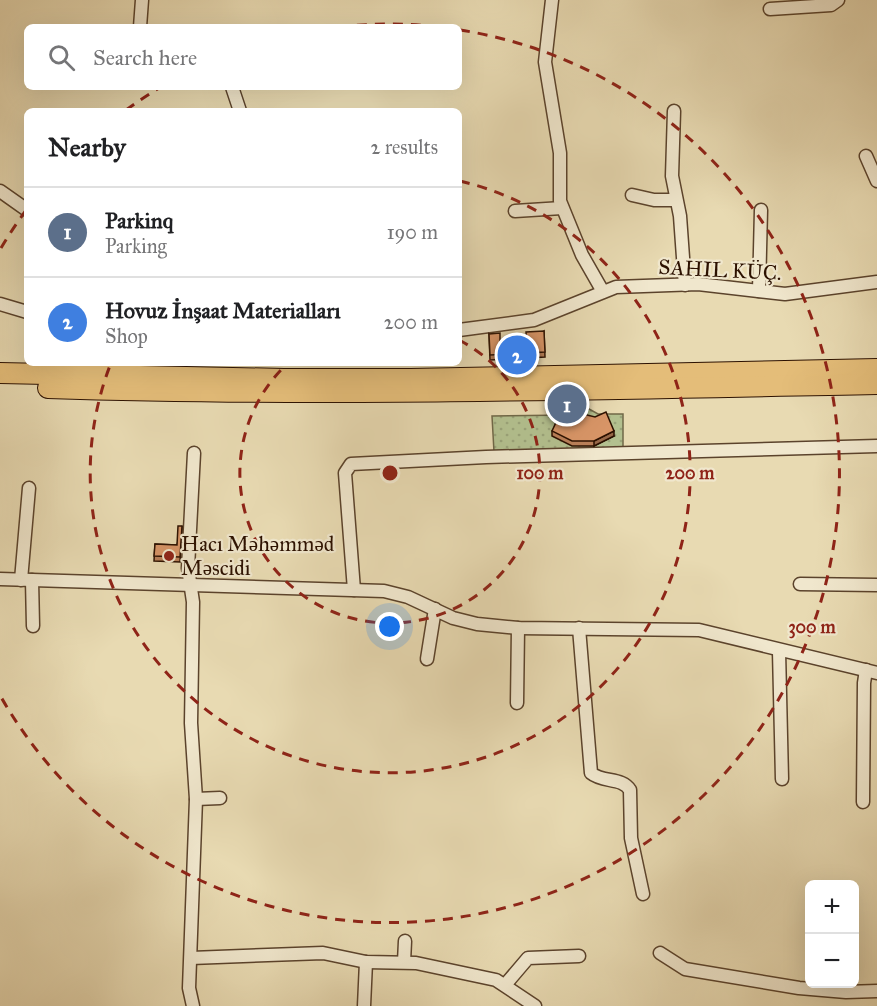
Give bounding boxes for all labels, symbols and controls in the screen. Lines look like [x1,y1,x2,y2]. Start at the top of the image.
search box [24,24,462,90]
icon: search [45,41,78,74]
text: Search here [93,44,197,71]
text: Nearby [48,131,126,163]
text: 2 results [370,135,438,159]
text: Parkinq [105,207,173,234]
text: 1 [64,220,71,244]
text: 190 m [387,220,438,244]
text: Parking [105,234,167,258]
street label: SAHIL KÜÇ. [658,254,782,286]
text: Hovuz İnşaat Materialları [105,297,341,324]
text: 2 [63,310,72,334]
text: 200 m [384,310,438,334]
text: Shop [105,324,148,348]
pin: 2 [498,332,536,378]
pin: 1 [548,382,586,426]
text: 100 m [517,462,564,484]
text: 200 m [666,462,715,484]
centre of rings [380,463,400,483]
place label: Hacı Məhəmməd Məscidi [181,531,335,581]
marker: Hacı Məhəmməd Məscidi [162,549,176,563]
your location [375,612,404,641]
text: 300 m [788,616,836,639]
map controls [805,880,859,988]
button: + [805,880,859,934]
button: − [805,934,859,988]

